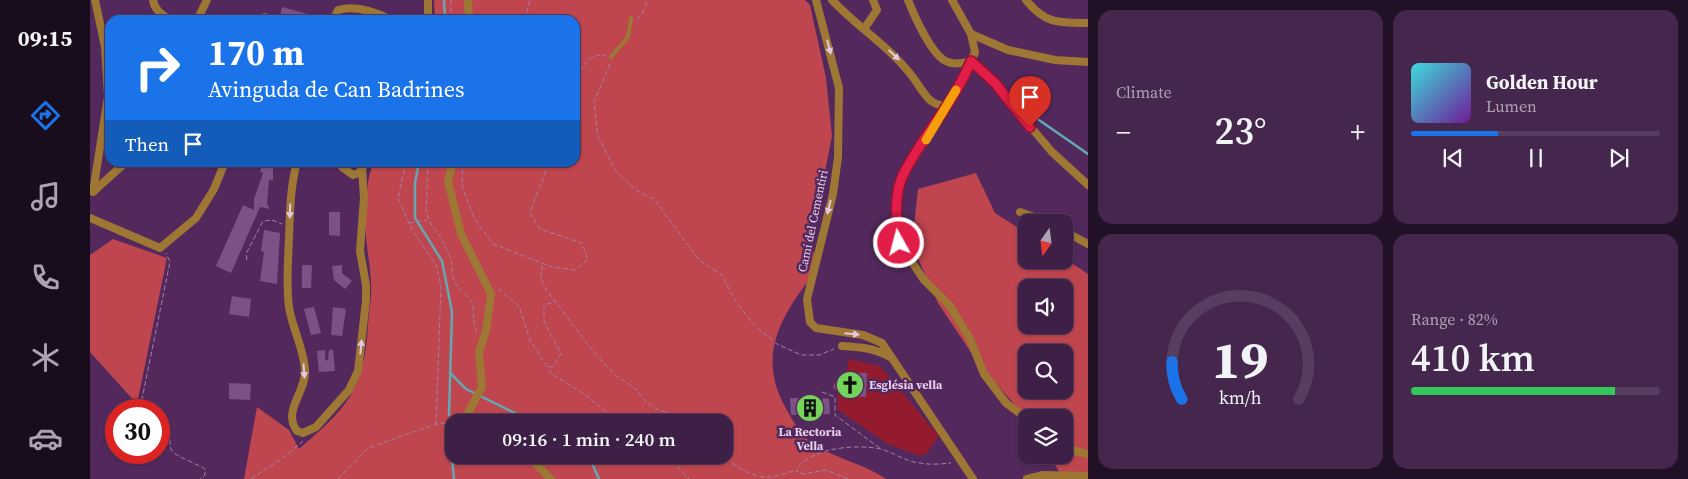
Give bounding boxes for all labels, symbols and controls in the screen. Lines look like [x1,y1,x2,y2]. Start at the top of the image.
text: 09:15 [18,23,72,53]
text: 170 m [208,29,304,77]
icon: right [125,35,190,100]
one-way arrow [825,39,833,54]
one-way arrow [888,49,900,61]
text: Golden Hour [1486,69,1598,95]
text: Avinguda de Can Badrines [208,74,465,104]
pin [1009,76,1051,127]
text: Climate [1116,81,1172,103]
icon: arrive [1016,83,1044,111]
text: Lumen [1486,95,1537,117]
icon: directions [28,98,63,133]
text: 23° [1215,105,1266,157]
text: − [1116,113,1131,151]
text: + [1350,113,1365,151]
icon: arrive [179,130,207,158]
text: Then [125,131,169,157]
icon: previous [1439,144,1467,172]
icon: pause [1522,144,1550,172]
icon: next [1605,144,1633,172]
street label: Camí del Cementiri [794,168,832,274]
icon: music [28,179,63,214]
one-way arrow [825,200,833,215]
one-way arrow [286,203,294,219]
north arrow [1018,214,1072,269]
map controls [1018,214,1073,464]
position arrow [872,216,924,268]
icon: phone [28,260,63,295]
button: sound [1018,279,1073,334]
text: Range · 82% [1411,308,1498,330]
text: 19 [1212,324,1269,395]
one-way arrow [844,330,860,338]
text: 410 km [1411,332,1535,384]
one-way arrow [357,339,365,355]
icon: climate [28,340,63,375]
button: search [1018,344,1073,399]
one-way arrow [300,363,308,379]
church icon: Església vella [835,370,865,400]
place label: Església vella [869,377,943,393]
text: km/h [1219,385,1262,410]
building icon: La Rectoria Vella [795,393,825,423]
speed limit sign: 30 [105,399,170,464]
button: layers [1018,409,1073,464]
icon: car [28,421,63,456]
place label: La Rectoria Vella [779,424,842,454]
text: 09:16 · 1 min · 240 m [502,426,676,452]

